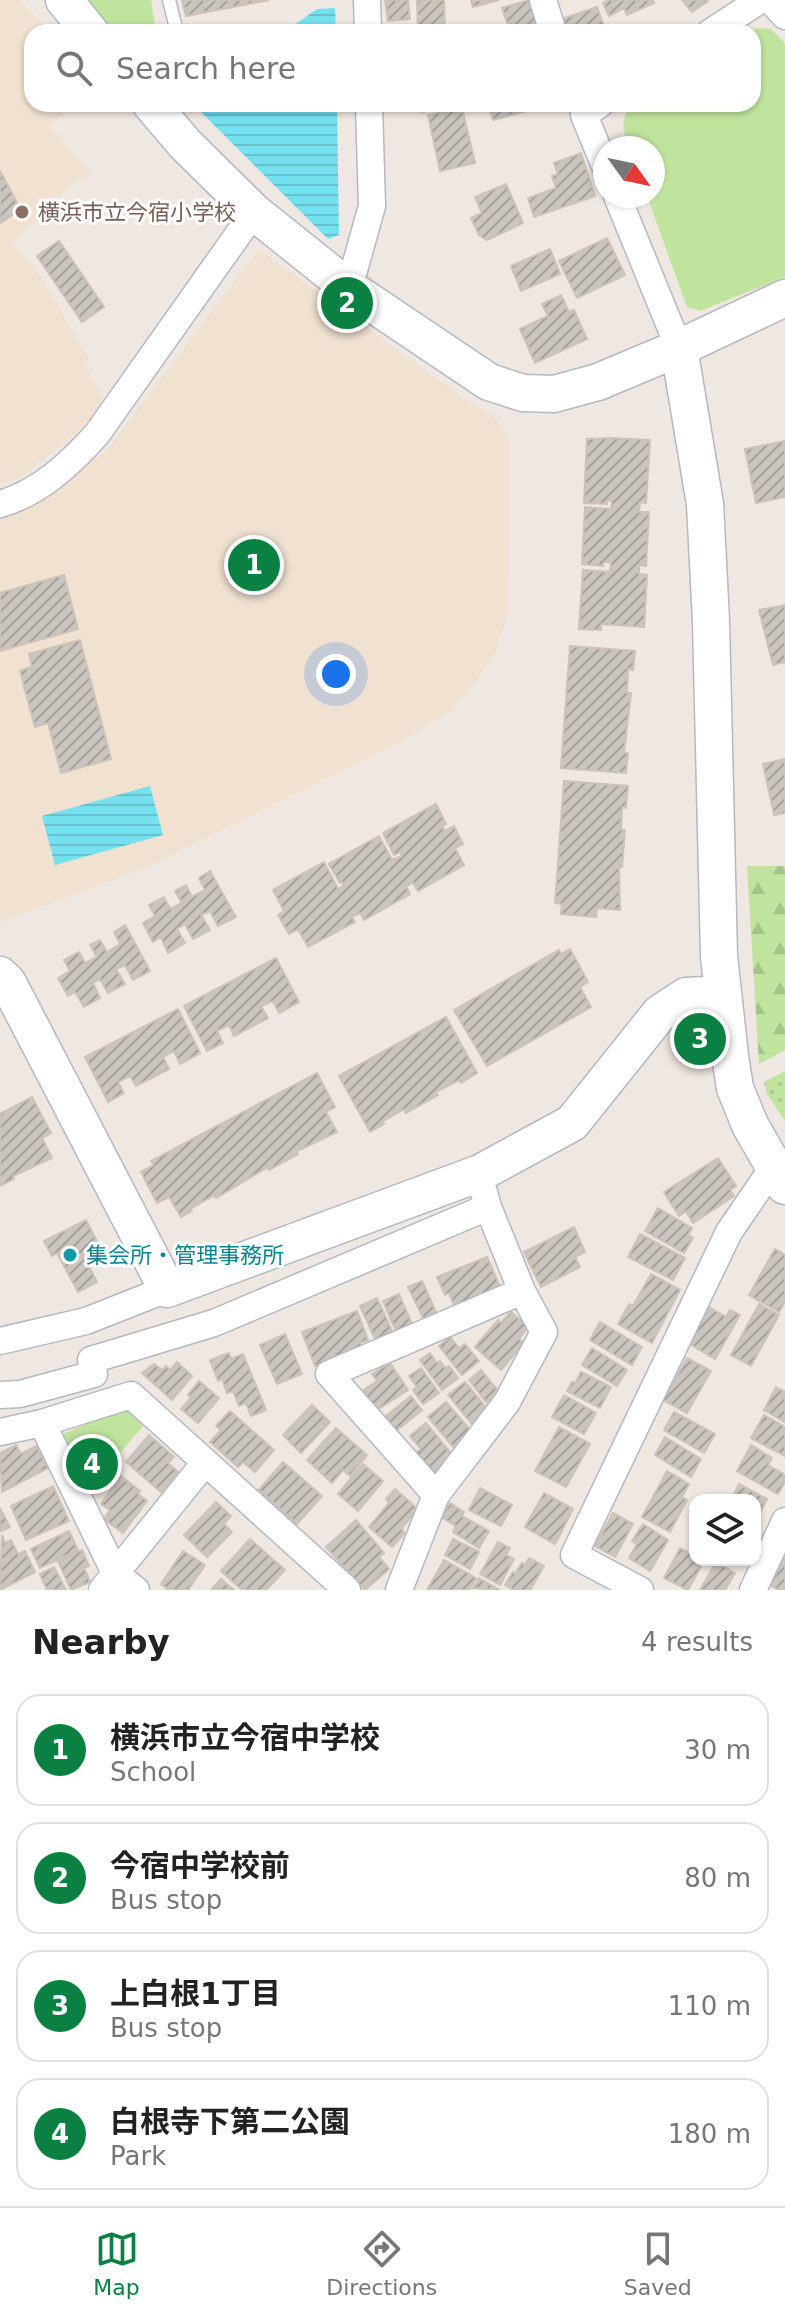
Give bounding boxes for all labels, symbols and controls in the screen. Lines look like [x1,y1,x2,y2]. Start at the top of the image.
search box [24,24,761,112]
icon: search [52,46,96,90]
text: Search here [116,51,296,86]
north arrow [593,136,665,208]
place label: 横浜市立今宿小学校 [38,200,236,225]
marker: 横浜市立今宿小学校 [13,203,31,221]
pin: 2 [321,273,373,333]
pin: 1 [228,535,280,595]
your location [316,654,356,694]
pin: 3 [674,1009,726,1069]
place label: 集会所・管理事務所 [86,1243,284,1268]
marker: 集会所・管理事務所 [61,1246,79,1264]
pin: 4 [66,1434,118,1494]
map controls [689,1494,761,1566]
button: layers [689,1494,761,1566]
text: Nearby [32,1622,170,1662]
text: 4 results [641,1627,753,1657]
text: 横浜市立今宿中学校 [110,1720,380,1755]
text: 1 [51,1735,69,1765]
text: 30 m [684,1735,751,1765]
text: School [110,1757,196,1787]
text: 今宿中学校前 [110,1848,290,1883]
text: 2 [51,1863,69,1893]
text: 80 m [684,1863,751,1893]
text: Bus stop [110,1885,222,1915]
text: 上白根1丁目 [110,1976,281,2011]
text: 3 [51,1991,69,2021]
text: 110 m [668,1991,751,2021]
text: Bus stop [110,2013,222,2043]
text: 白根寺下第二公園 [110,2104,350,2139]
text: 4 [51,2119,69,2149]
text: 180 m [668,2119,751,2149]
text: Park [110,2141,166,2171]
tab: Map [93,2227,140,2300]
tab: Directions [326,2227,437,2300]
tab: Saved [624,2227,692,2300]

